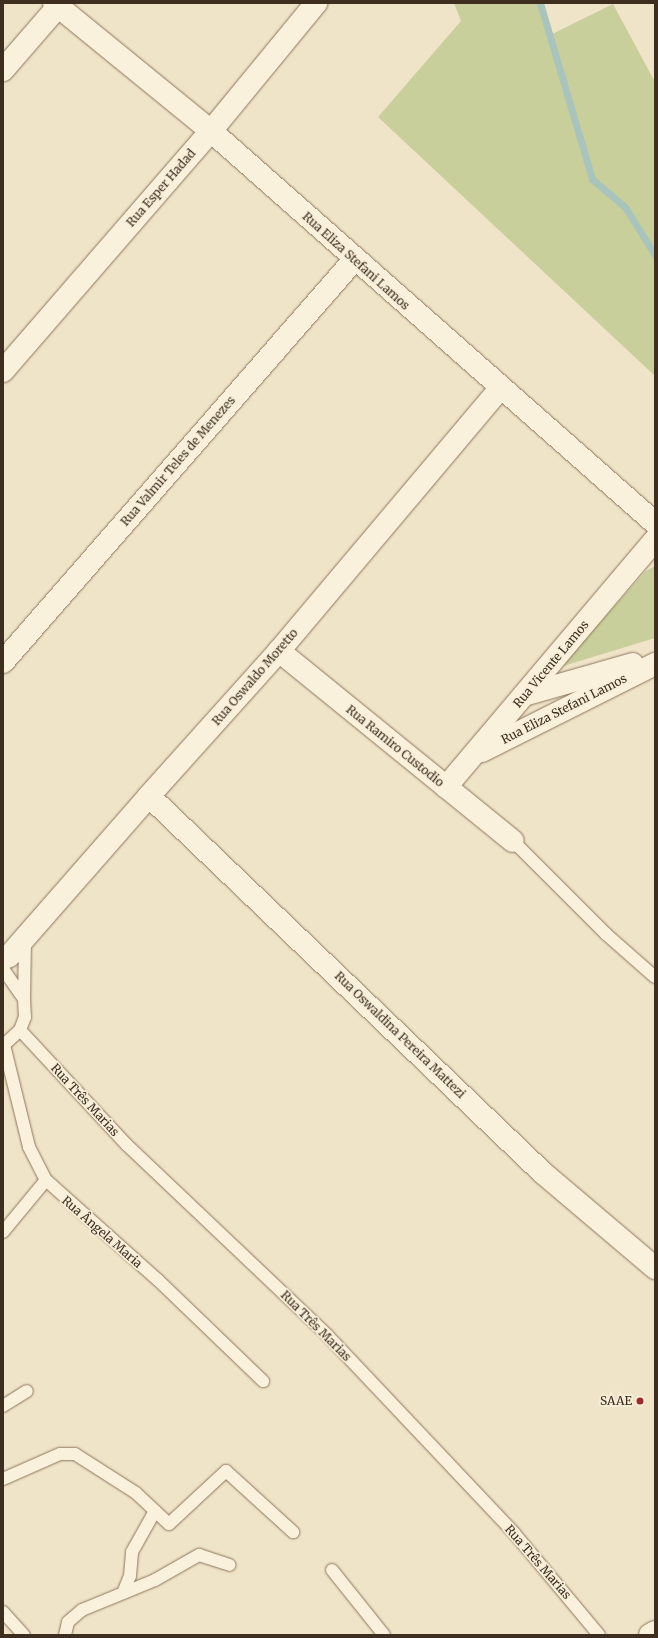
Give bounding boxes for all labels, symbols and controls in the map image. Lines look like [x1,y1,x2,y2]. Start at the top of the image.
street label: Rua Esper Hadad [123,146,199,230]
street label: Rua Eliza Stefani Lamos [300,209,412,313]
street label: Rua Valmir Teles de Menezes [118,393,238,529]
street label: Rua Vicente Lamos [510,618,592,710]
street label: Rua Oswaldo Moretto [209,626,301,728]
street label: Rua Eliza Stefani Lamos [499,671,629,747]
street label: Rua Ramiro Custodio [343,702,447,790]
street label: Rua Oswaldina Pereira Mattezi [332,969,468,1101]
street label: Rua Três Marias [48,1061,122,1139]
street label: Rua Ângela Maria [59,1193,145,1271]
street label: Rua Três Marias [278,1288,354,1364]
place label: SAAE [600,1394,632,1408]
marker: SAAE [635,1396,645,1406]
street label: Rua Três Marias [502,1522,574,1602]

